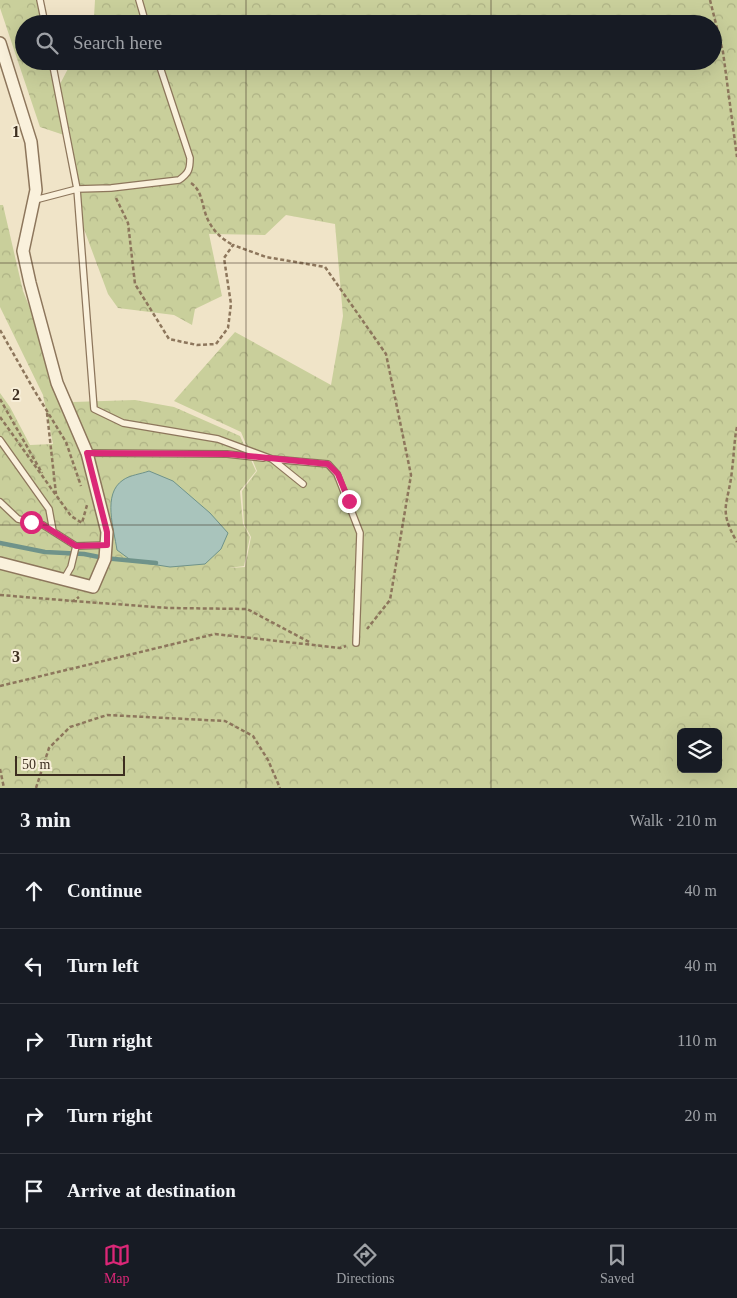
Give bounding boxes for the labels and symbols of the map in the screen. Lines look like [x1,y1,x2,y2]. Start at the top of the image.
text: 1 [12,123,20,140]
text: 2 [12,386,20,403]
route end [338,490,361,513]
route start [20,511,43,534]
text: 3 [12,648,20,665]
scale bar [15,753,125,776]

